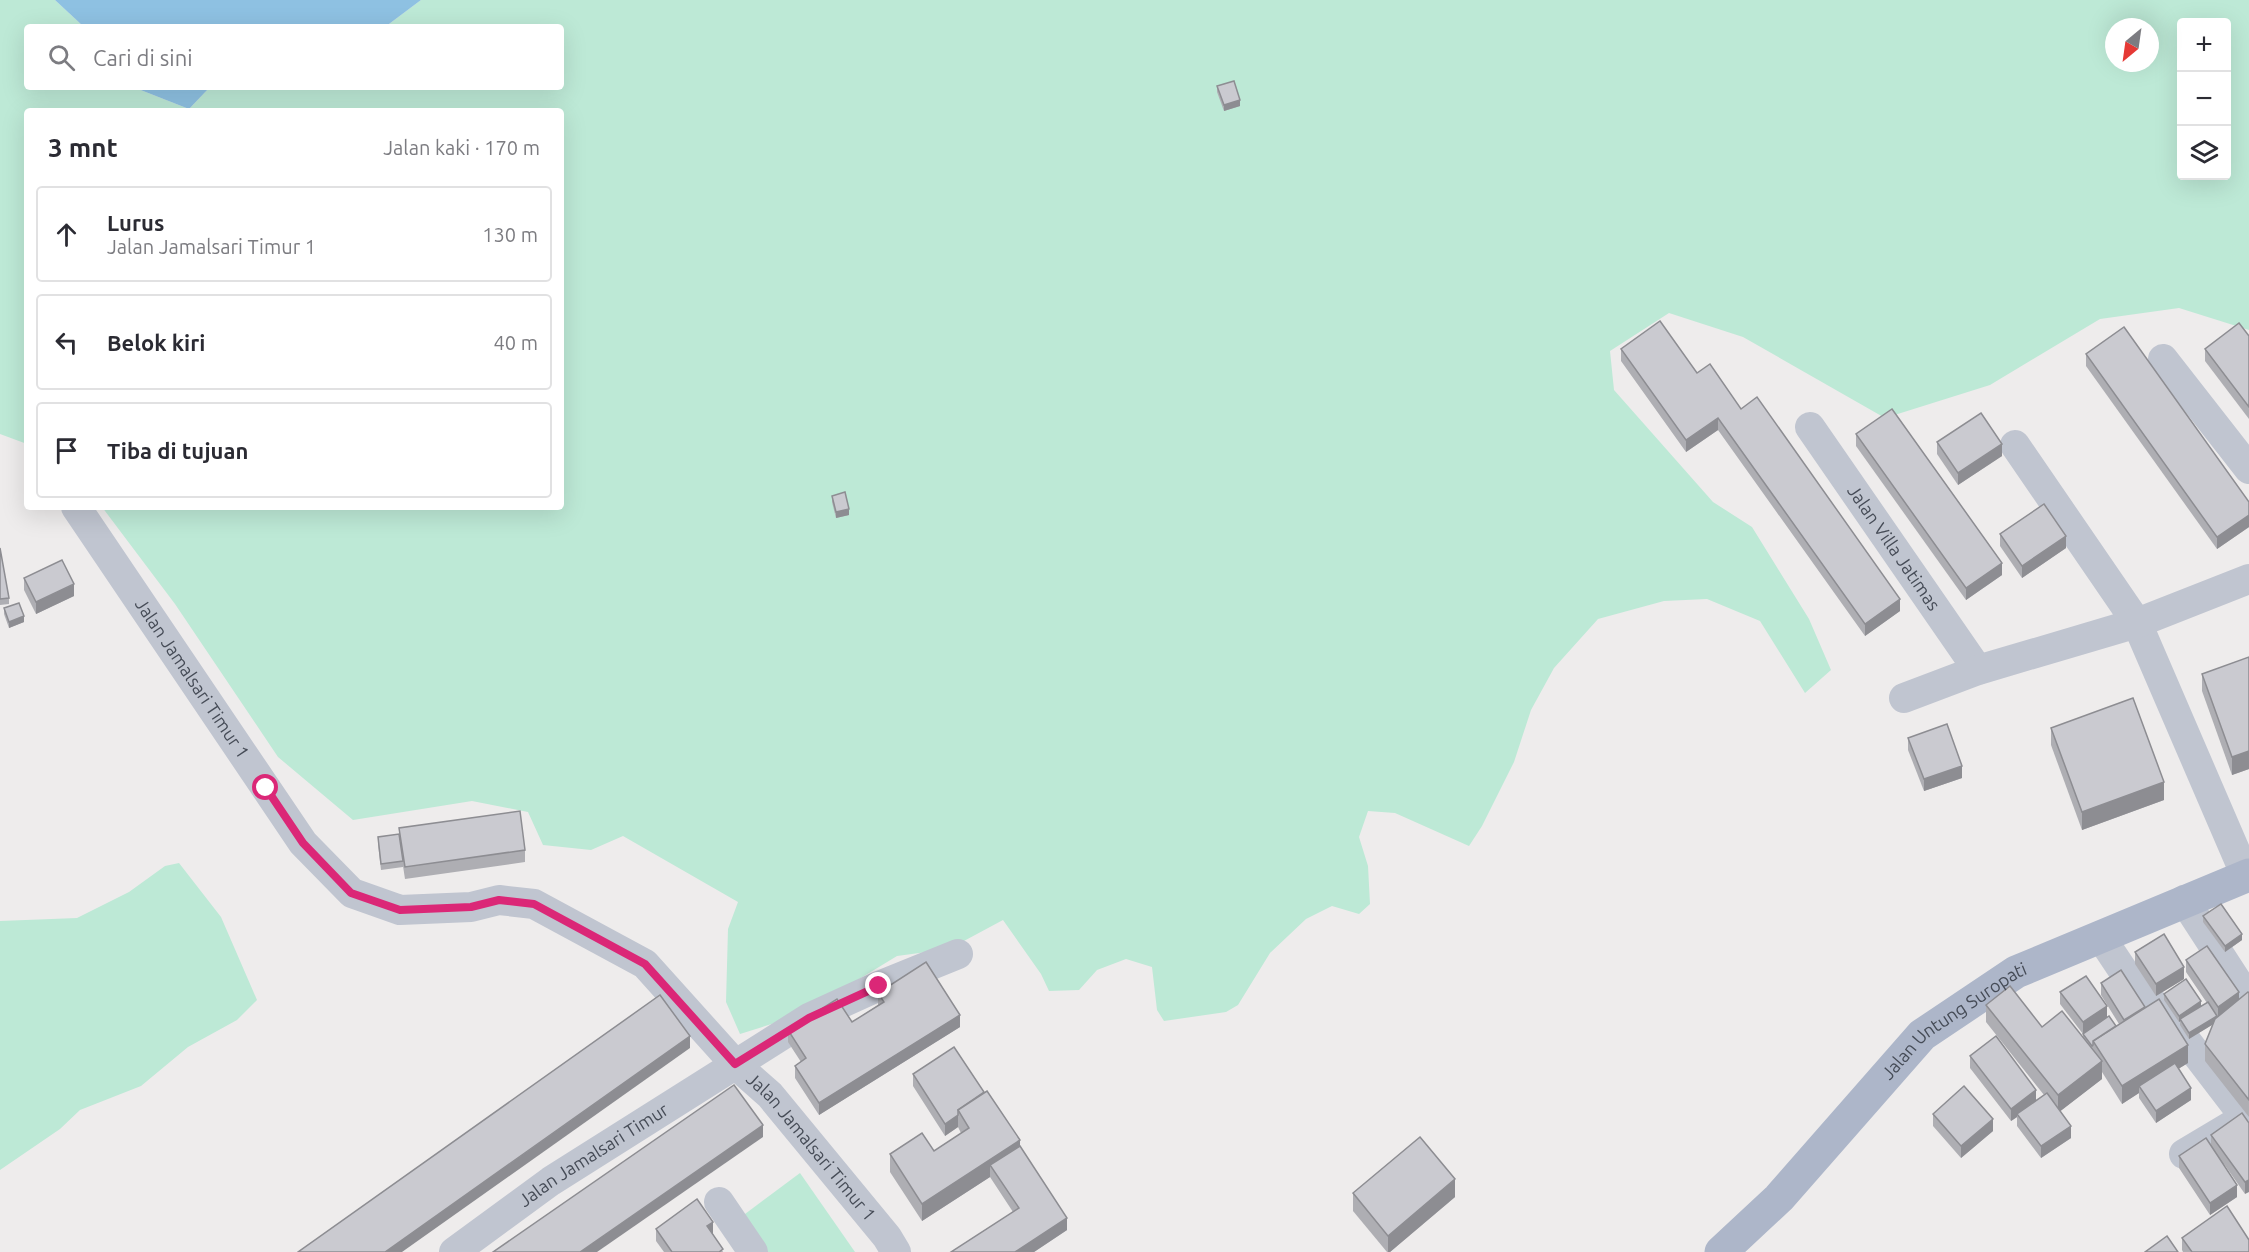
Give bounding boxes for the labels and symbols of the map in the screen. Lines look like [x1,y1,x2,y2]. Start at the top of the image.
north arrow [2105,18,2159,72]
street label: Jalan Villa Jatimas [1844,481,1945,614]
street label: Jalan Jamalsari Timur 1 [132,594,254,762]
route start [252,774,278,800]
street label: Jalan Untung Suropati [1877,958,2029,1083]
route end [865,972,891,998]
street label: Jalan Jamalsari Timur 1 [743,1068,880,1224]
street label: Jalan Jamalsari Timur [514,1099,672,1210]

